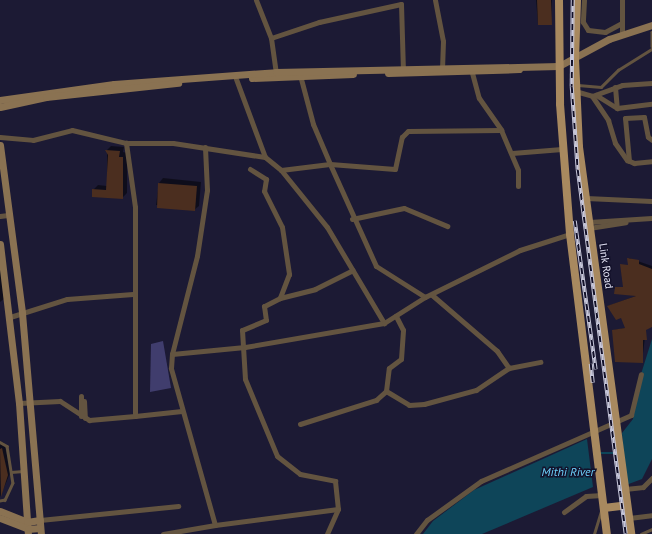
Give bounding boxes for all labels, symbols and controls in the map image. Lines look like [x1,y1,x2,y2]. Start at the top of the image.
street label: Link Road [596,242,616,290]
water label: Mithi River [542,465,594,479]

